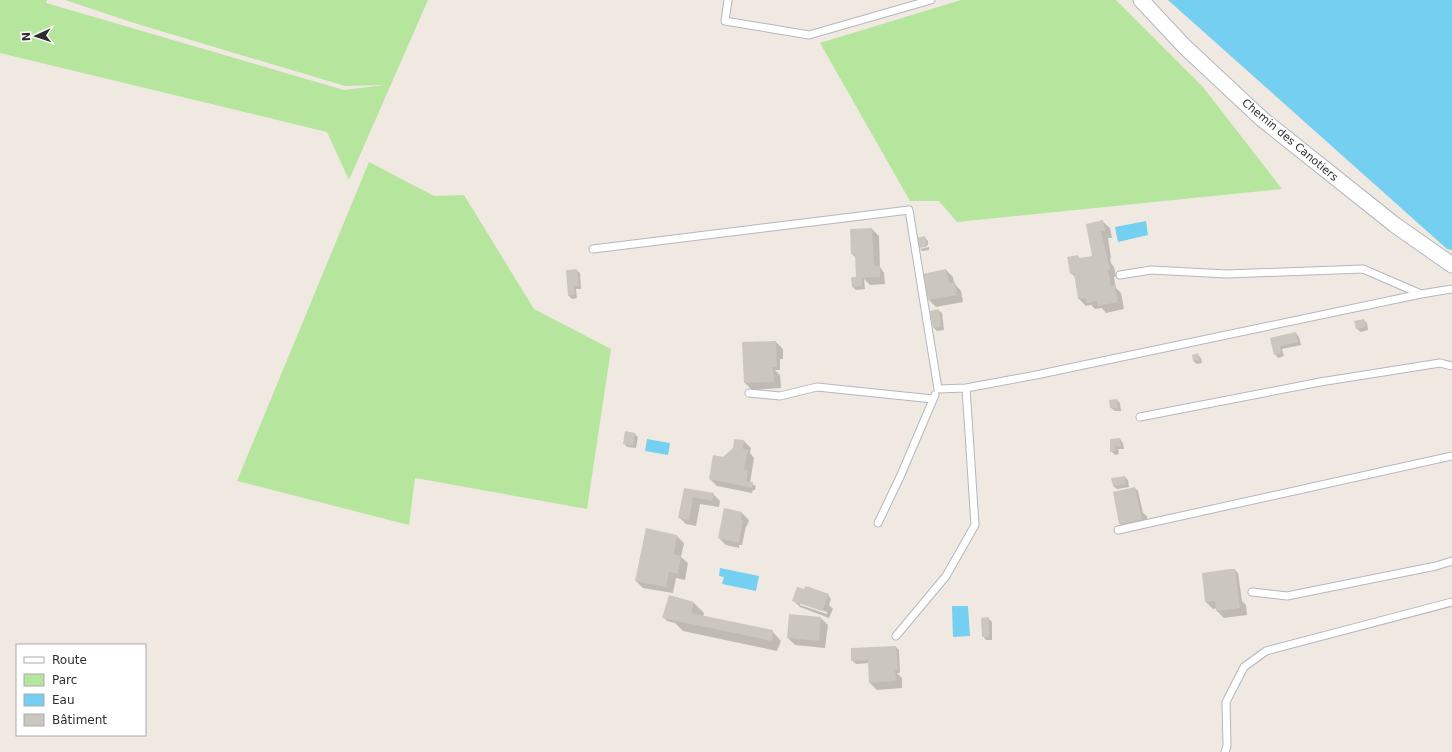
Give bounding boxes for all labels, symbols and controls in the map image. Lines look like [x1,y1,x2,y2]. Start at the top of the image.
north arrow [16,16,56,56]
text: N [20,32,33,41]
street label: Chemin des Canotiers [1239,96,1341,184]
legend [16,644,146,736]
text: Route [52,653,87,667]
text: Parc [52,673,77,687]
text: Eau [52,693,75,707]
text: Bâtiment [52,713,107,727]

